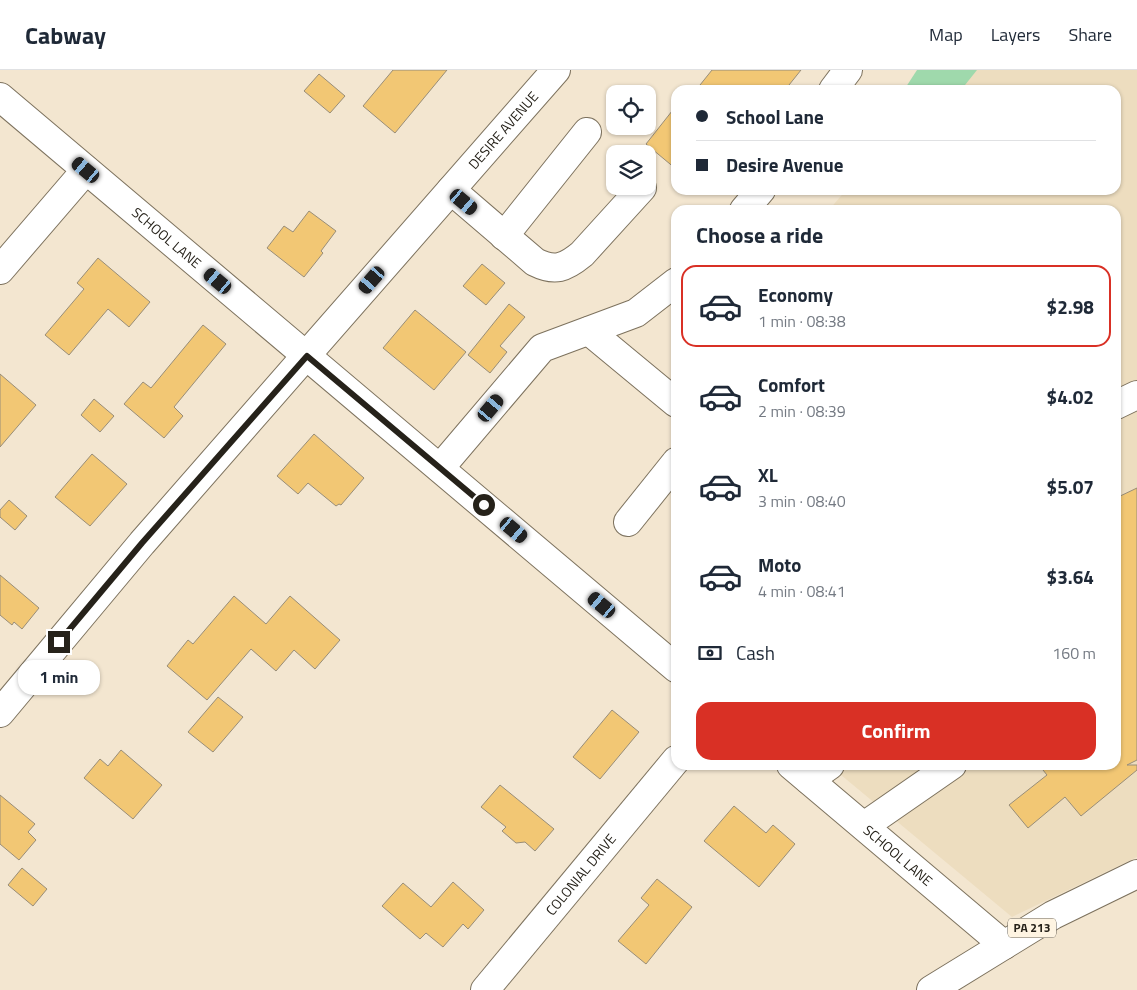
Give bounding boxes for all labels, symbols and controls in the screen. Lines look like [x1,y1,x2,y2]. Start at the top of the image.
text: Cabway [25,17,106,53]
text: Map [929,21,963,48]
text: Layers [991,21,1040,48]
text: Share [1068,21,1112,48]
map controls [606,85,656,195]
button: locate [606,85,656,135]
street label: DESIRE AVENUE [463,86,543,173]
text: School Lane [726,102,824,131]
button: layers [606,145,656,195]
text: Desire Avenue [726,150,844,179]
car [69,155,102,185]
car [447,187,480,217]
street label: SCHOOL LANE [128,202,206,273]
text: Choose a ride [696,218,823,252]
car [356,264,387,296]
car [201,266,234,296]
text: Economy [758,280,833,309]
icon: car [698,284,743,329]
text: $2.98 [1047,292,1094,321]
text: 1 min · 08:38 [758,309,846,333]
text: Comfort [758,370,825,399]
icon: car [698,374,743,419]
text: $4.02 [1047,382,1094,411]
car [475,392,506,424]
text: 2 min · 08:39 [758,399,846,423]
text: XL [758,460,778,489]
icon: car [698,464,743,509]
text: $5.07 [1047,472,1094,501]
text: 3 min · 08:40 [758,489,846,513]
route start [473,494,495,516]
car [497,515,530,545]
text: Moto [758,550,801,579]
icon: car [698,554,743,599]
text: $3.64 [1047,562,1094,591]
text: 4 min · 08:41 [758,579,846,603]
car [585,590,618,620]
route end [48,631,70,653]
text: Cash [736,638,775,667]
icon: cash [696,639,724,667]
text: 160 m [1052,641,1096,665]
callout: 1 min [18,660,100,694]
text: 1 min [40,665,78,689]
button: Confirm [696,702,1096,760]
street label: SCHOOL LANE [859,819,938,891]
street label: COLONIAL DRIVE [540,829,621,920]
road number: PA 213 [1008,918,1056,938]

